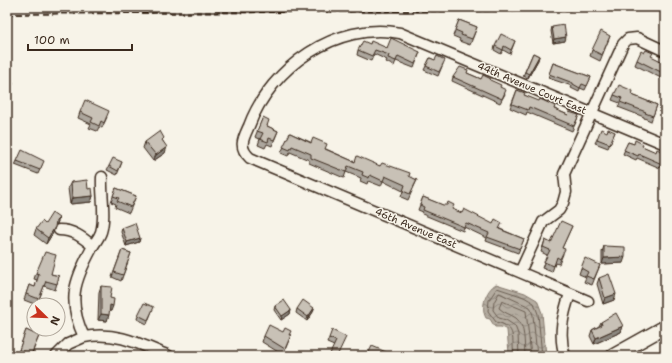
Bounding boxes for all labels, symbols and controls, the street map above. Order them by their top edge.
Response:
scale bar [28,26,132,52]
text: 100 m [34,32,70,48]
street label: 44th Avenue Court East [475,59,589,117]
street label: 46th Avenue East [373,205,459,251]
north arrow [26,297,66,337]
text: N [46,314,63,328]

